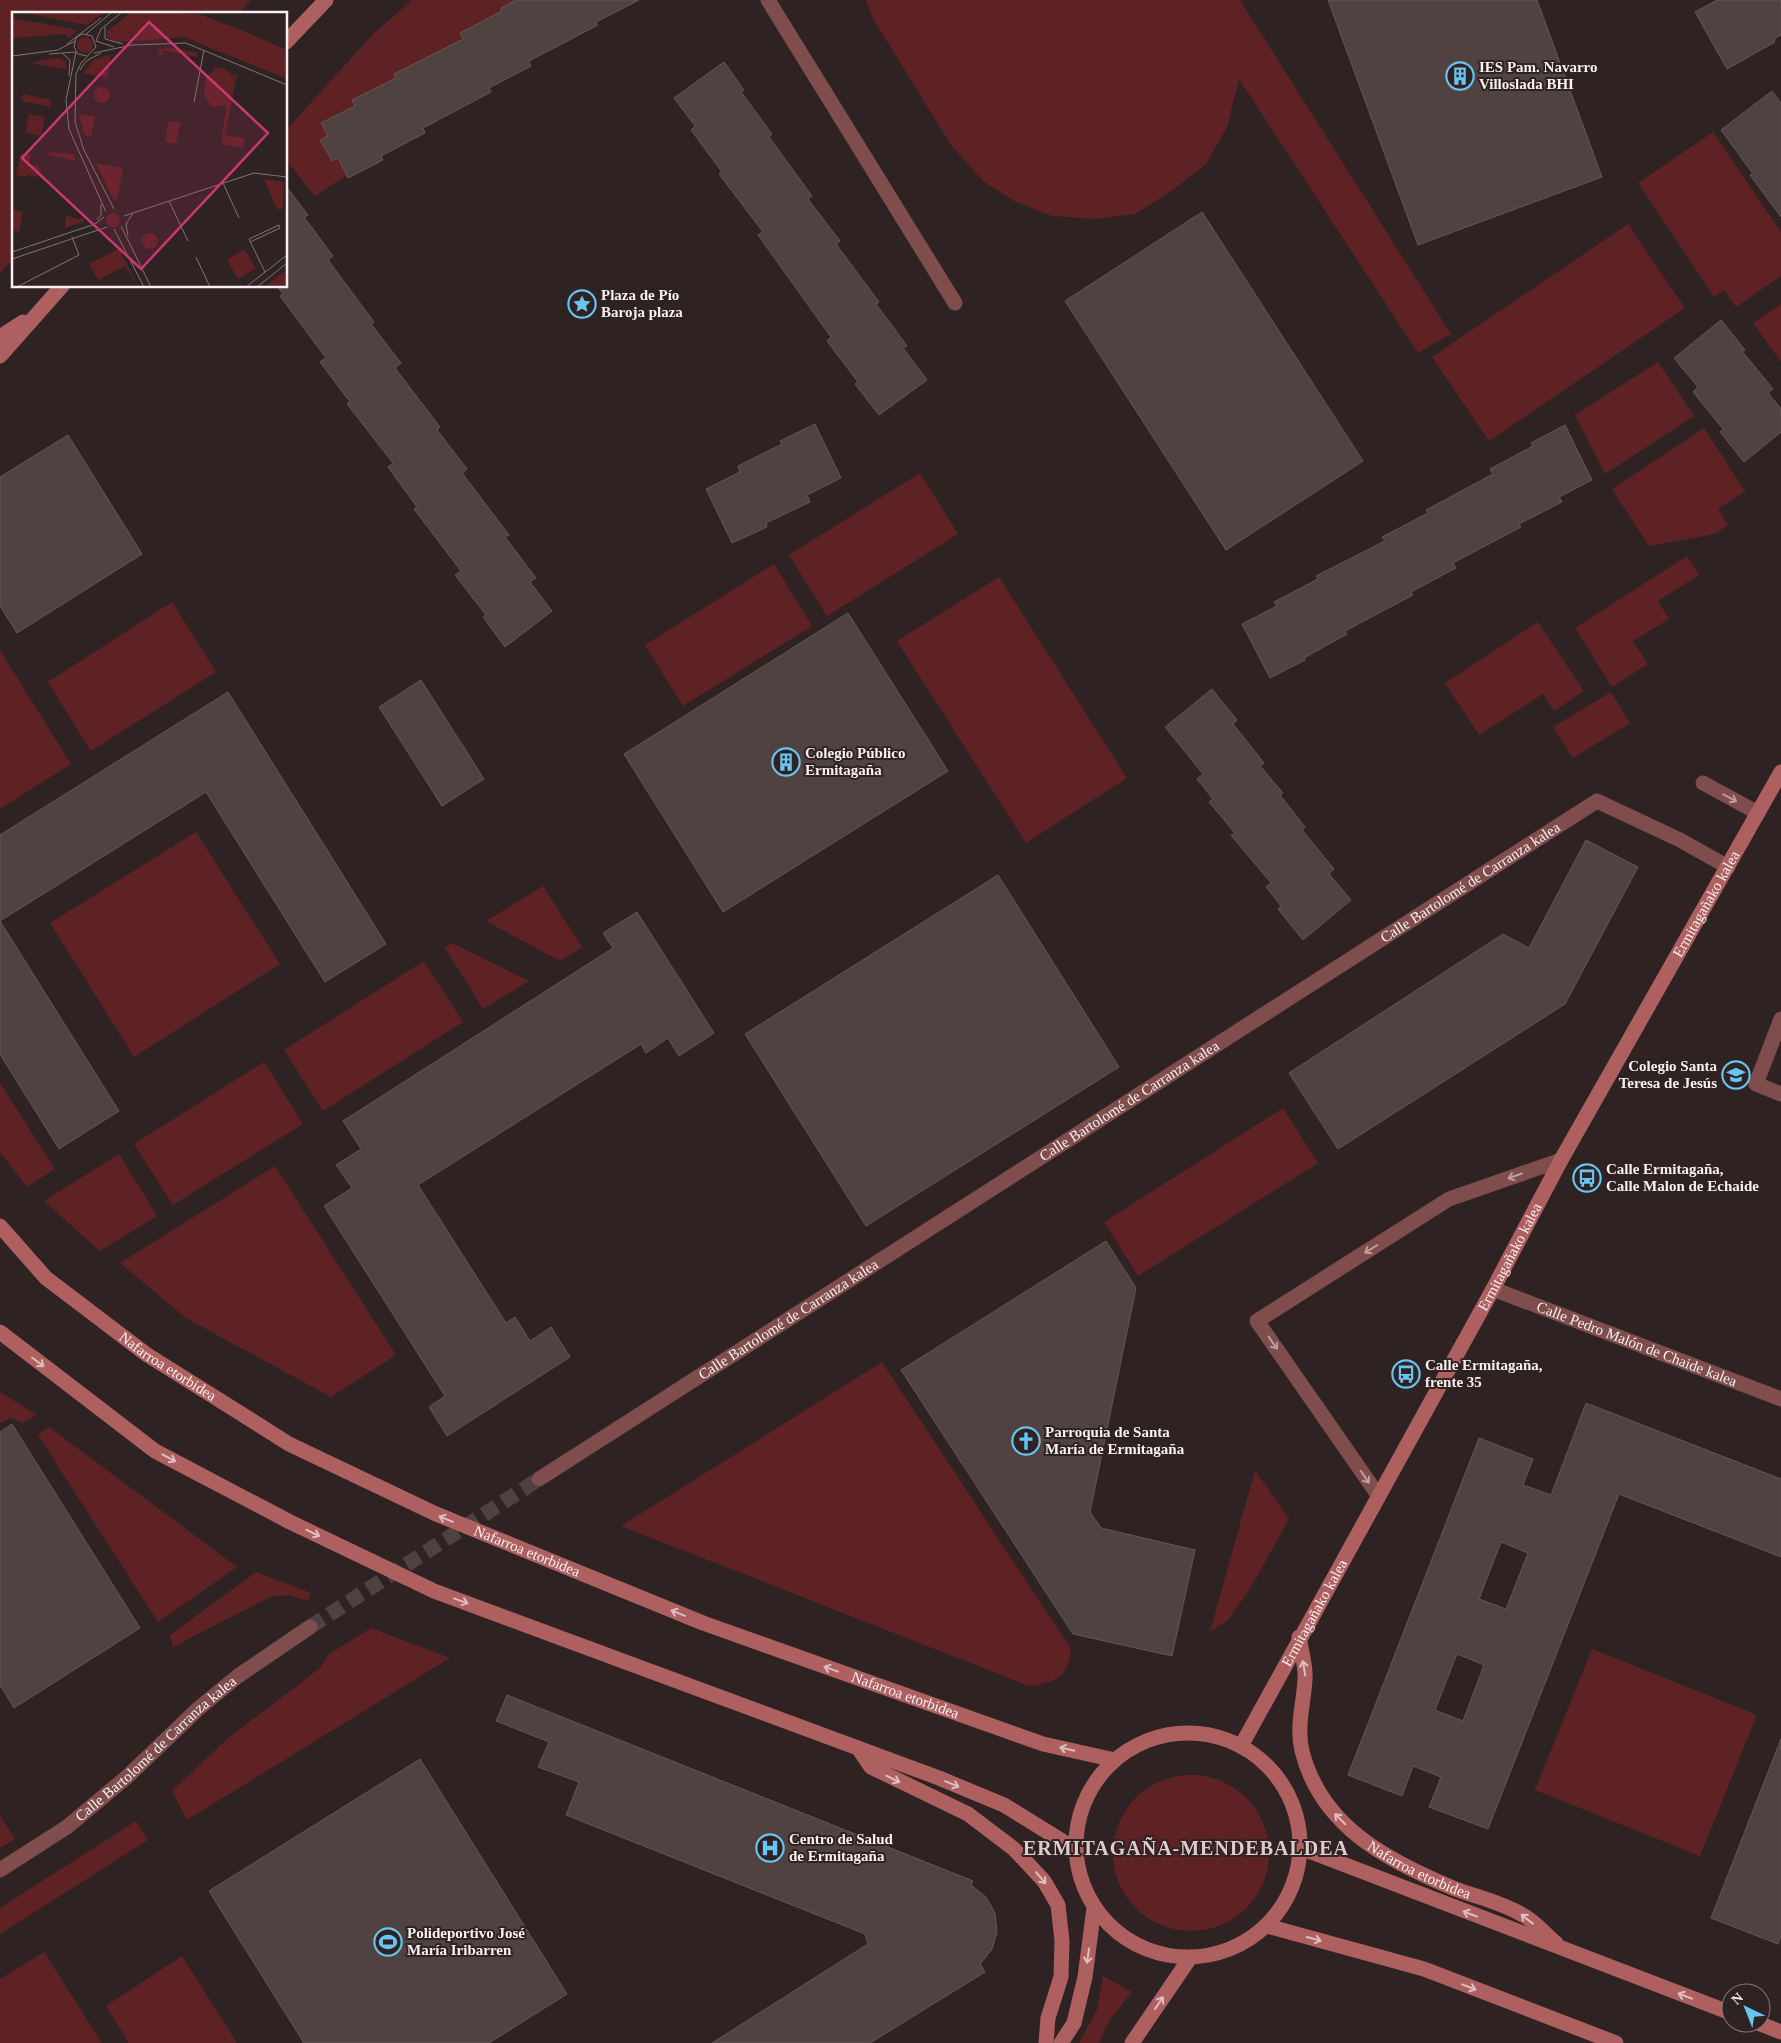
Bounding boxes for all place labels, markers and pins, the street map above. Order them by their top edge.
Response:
place label: IES Pam. Navarro Villoslada BHI [1479,59,1597,92]
building icon: IES Pam. Navarro Villoslada BHI [1445,61,1475,91]
place label: Plaza de Pío Baroja plaza [601,287,683,320]
place icon: Plaza de Pío Baroja plaza [567,289,597,319]
place label: Colegio Público Ermitagaña [805,745,905,778]
building icon: Colegio Público Ermitagaña [771,747,801,777]
place label: Colegio Santa Teresa de Jesús [1619,1058,1717,1091]
school or university icon: Colegio Santa Teresa de Jesús [1721,1060,1751,1090]
place label: Calle Ermitagaña, Calle Malon de Echaide [1606,1161,1759,1194]
bus stop icon: Calle Ermitagaña, Calle Malon de Echaide [1572,1163,1602,1193]
place label: Calle Ermitagaña, frente 35 [1425,1357,1543,1390]
bus stop icon: Calle Ermitagaña, frente 35 [1391,1359,1421,1389]
place label: Parroquia de Santa María de Ermitagaña [1045,1424,1185,1457]
church icon: Parroquia de Santa María de Ermitagaña [1011,1426,1041,1456]
place label: Centro de Salud de Ermitagaña [789,1831,894,1864]
hospital icon: Centro de Salud de Ermitagaña [755,1833,785,1863]
place label: Polideportivo José María Iribarren [407,1925,525,1958]
sports icon: Polideportivo José María Iribarren [373,1927,403,1957]

